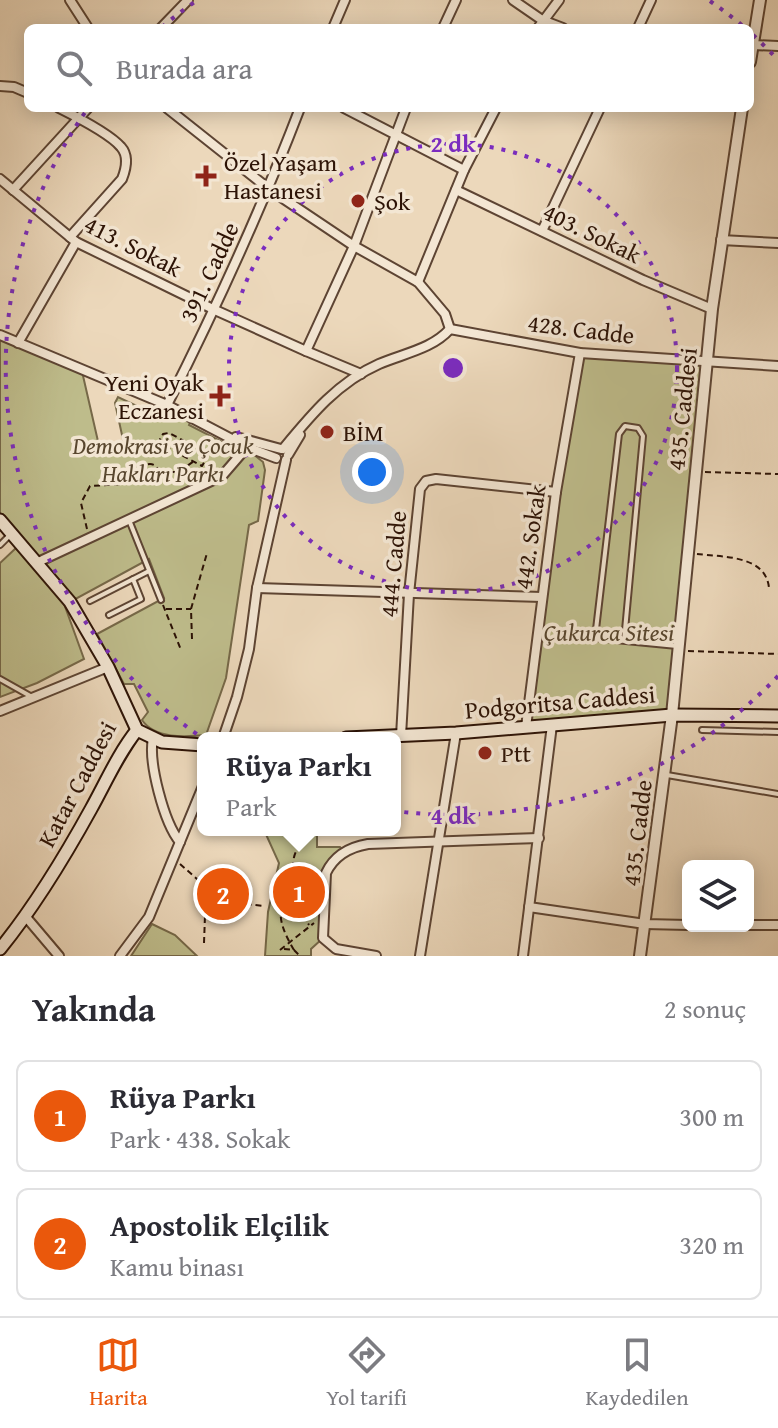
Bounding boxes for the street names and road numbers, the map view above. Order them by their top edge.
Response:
street label: 403. Sokak [537,194,648,272]
street label: 413. Sokak [78,206,189,286]
street label: 391. Cadde [171,216,247,328]
street label: 428. Cadde [526,305,636,353]
street label: 435. Caddesi [658,346,706,472]
street label: 442. Sokak [505,482,555,592]
street label: 444. Cadde [371,509,415,619]
street label: Podgoritsa Caddesi [463,676,657,728]
street label: Katar Caddesi [29,715,125,853]
street label: 435. Cadde [613,778,661,888]

